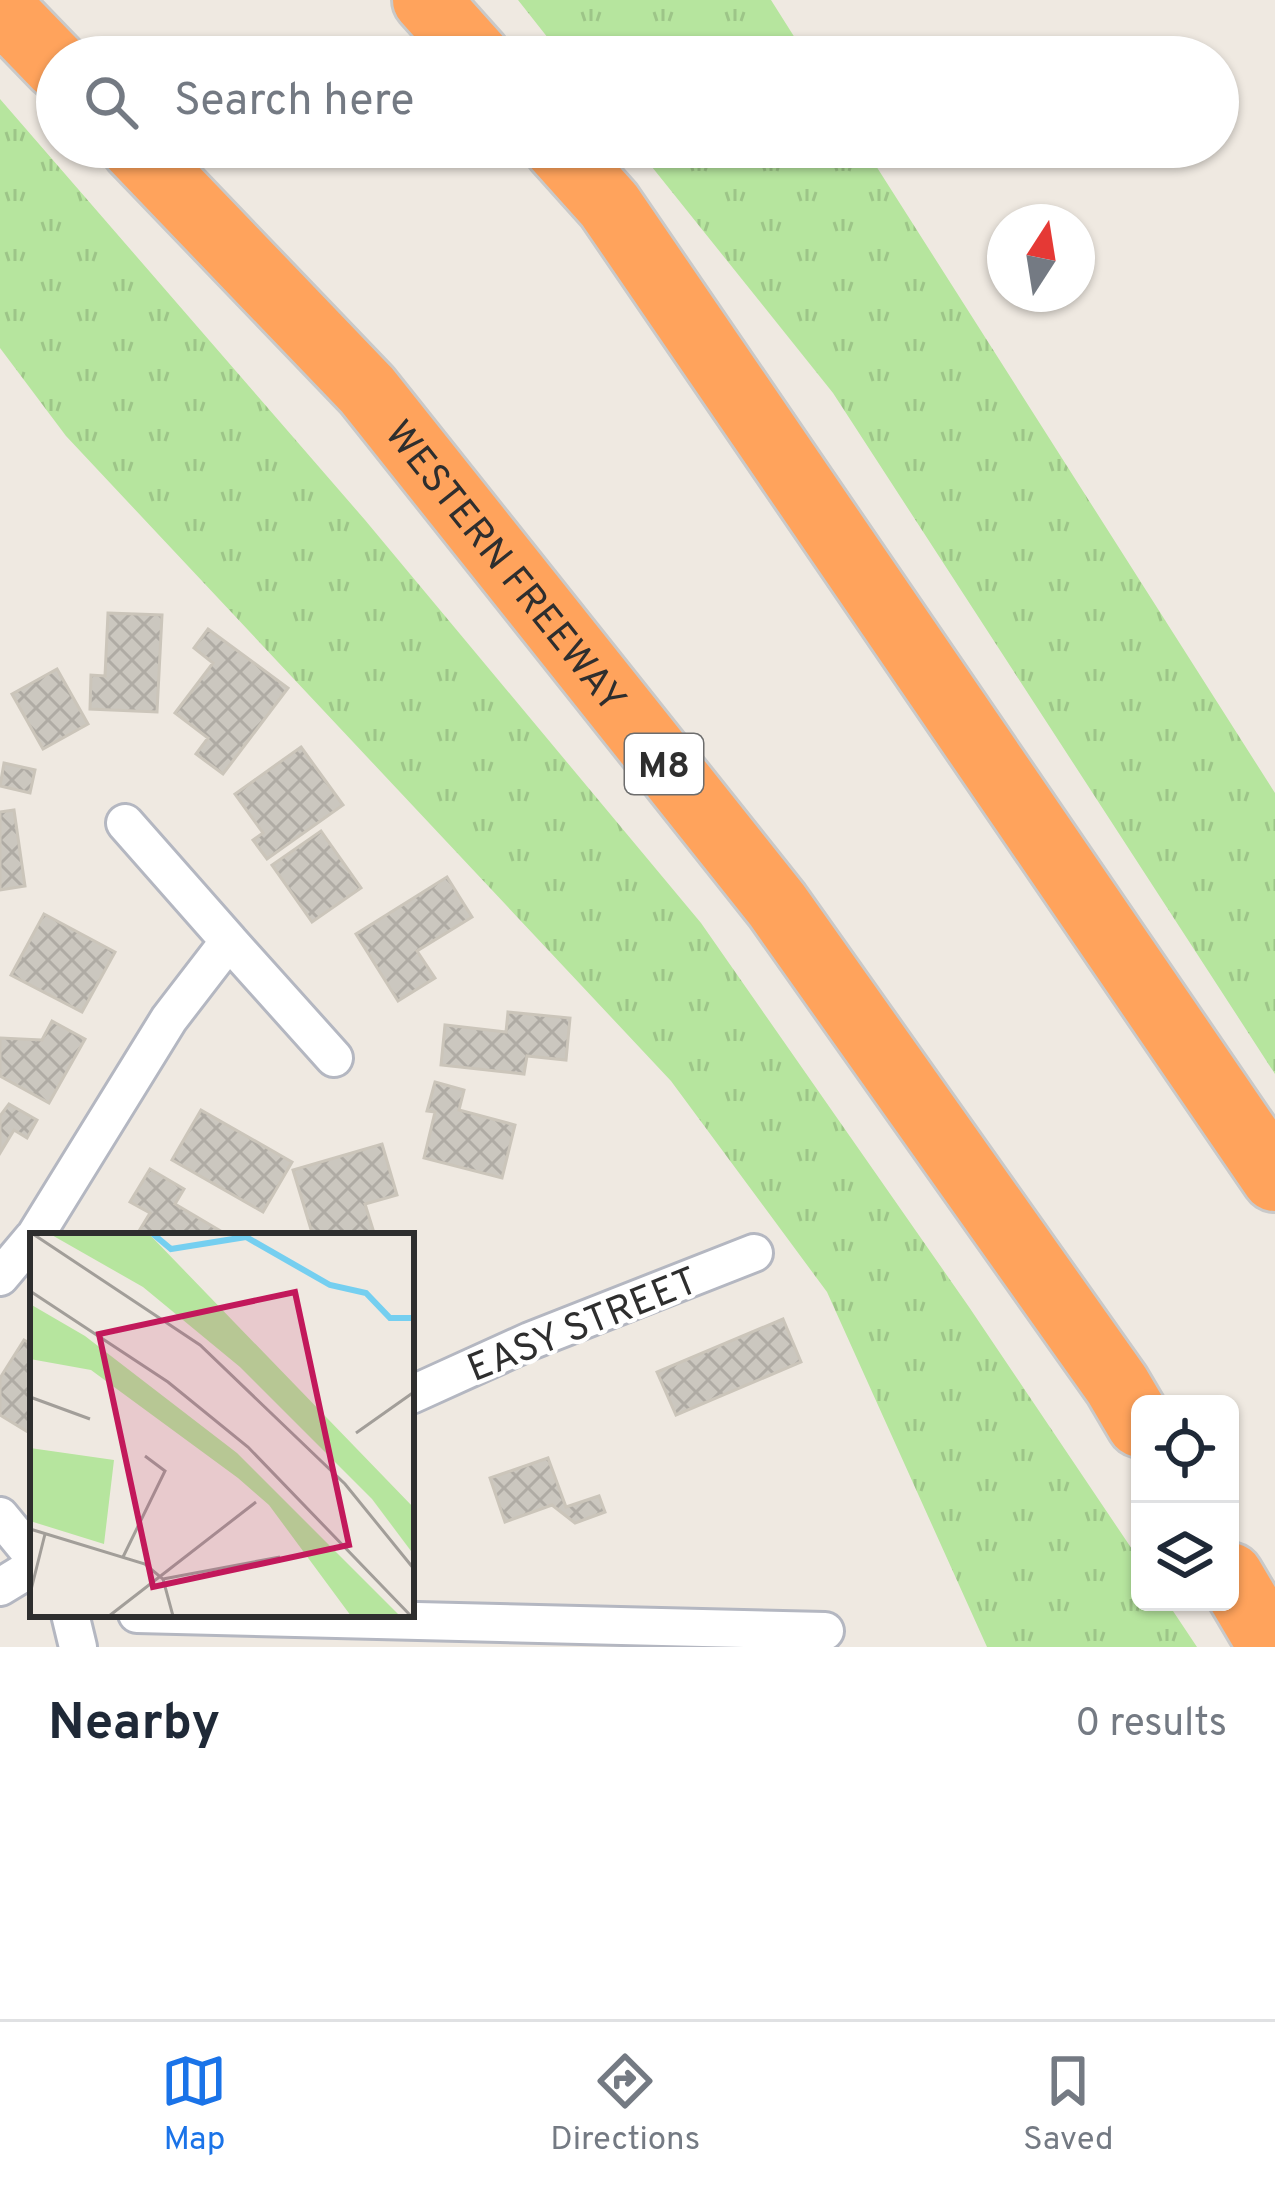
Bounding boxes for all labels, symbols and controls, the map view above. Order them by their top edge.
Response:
search box [36,36,1239,168]
icon: search [78,69,144,135]
text: Search here [174,74,414,131]
north arrow [987,204,1095,312]
street label: WESTERN FREEWAY [372,412,634,724]
road number: M8 [625,734,703,794]
inset map [30,1233,414,1617]
street label: EASY STREET [461,1259,706,1396]
map controls [1131,1395,1239,1611]
button: locate [1131,1395,1239,1503]
button: layers [1131,1503,1239,1611]
text: Nearby [48,1693,220,1758]
text: 0 results [1075,1701,1227,1750]
tab: Map [161,2048,227,2162]
tab: Directions [550,2048,700,2162]
tab: Saved [1023,2048,1114,2162]

